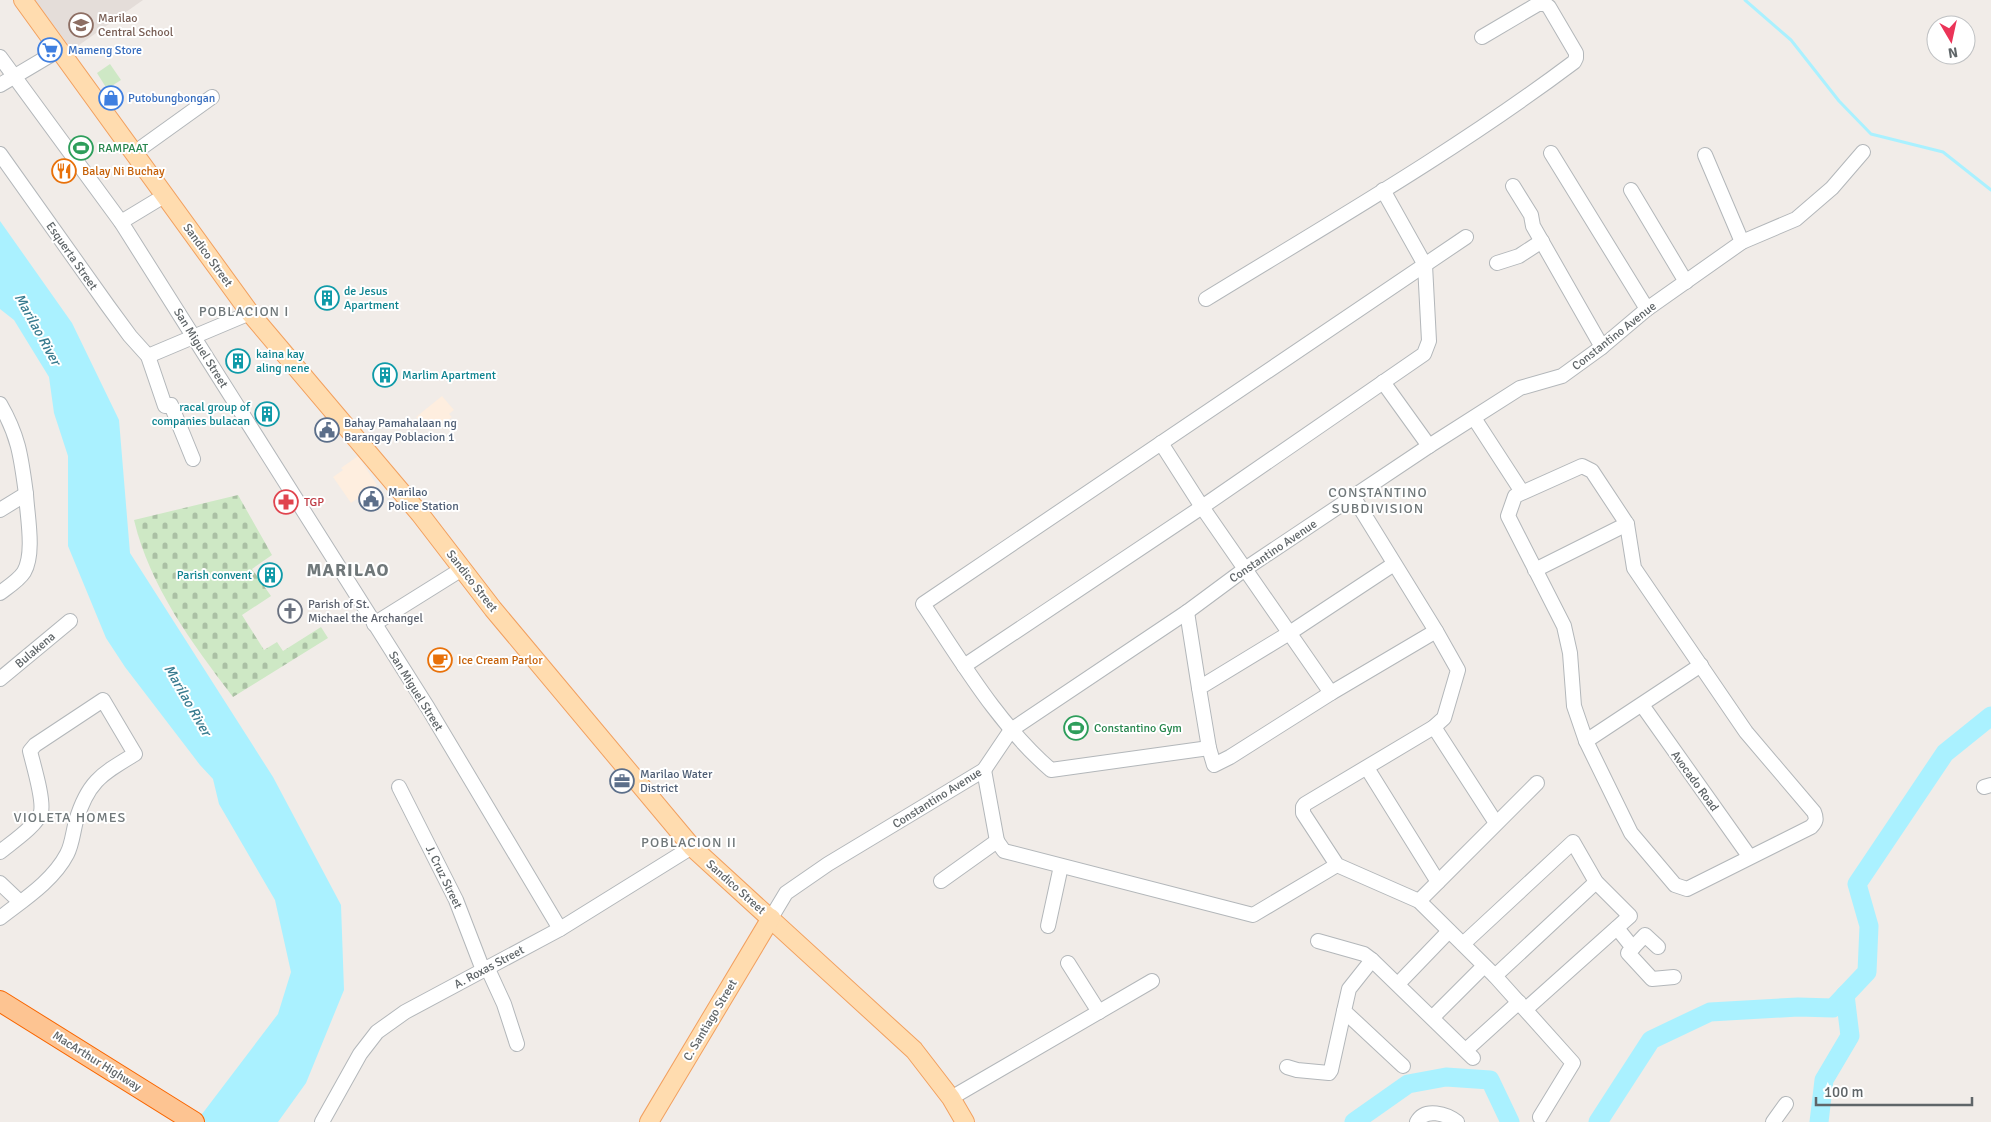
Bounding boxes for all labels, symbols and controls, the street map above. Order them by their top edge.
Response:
place label: Marilao Central School [98,11,174,40]
school or university icon: Marilao Central School [68,12,94,38]
north arrow [1926,15,1976,65]
supermarket icon: Mameng Store [37,37,63,63]
place label: Mameng Store [68,43,142,58]
text: N [1947,43,1959,62]
shop icon: Putobungbongan [98,85,124,111]
place label: Putobungbongan [128,91,215,106]
sports icon: RAMPAAT [68,135,94,161]
place label: RAMPAAT [98,141,148,156]
restaurant icon: Balay Ni Buchay [51,158,77,184]
place label: Balay Ni Buchay [82,164,165,179]
street label: Esquerta Street [43,219,101,293]
street label: Sandico Street [180,221,236,290]
place label: de Jesus Apartment [344,284,399,313]
building icon: de Jesus Apartment [314,285,340,311]
water label: Marilao River [11,290,65,370]
street label: Constantino Avenue [1569,299,1659,374]
district label: POBLACION I [199,303,289,320]
street label: San Miguel Street [170,306,231,391]
place label: kaina kay aling nene [256,347,309,376]
building icon: kaina kay aling nene [225,348,251,374]
building icon: Marlim Apartment [372,362,398,388]
place label: Marlim Apartment [402,368,496,383]
place label: racal group of companies bulacan [152,400,251,429]
building icon: racal group of companies bulacan [254,401,280,427]
place label: Bahay Pamahalaan ng Barangay Poblacion 1 [344,416,457,445]
public building icon: Bahay Pamahalaan ng Barangay Poblacion 1 [314,417,340,443]
district label: CONSTANTINO SUBDIVISION [1328,484,1428,517]
place label: Marilao Police Station [388,485,459,514]
public building icon: Marilao Police Station [358,486,384,512]
pharmacy icon: TGP [273,489,299,515]
place label: TGP [304,495,324,510]
street label: Constantino Avenue [1227,517,1320,586]
street label: Sandico Street [443,547,500,615]
district label: MARILAO [307,559,389,581]
building icon: Parish convent [257,562,283,588]
place label: Parish convent [177,568,252,583]
place label: Parish of St. Michael the Archangel [308,597,423,626]
church icon: Parish of St. Michael the Archangel [277,598,303,624]
street label: Bulakena [12,629,58,672]
cafe icon: Ice Cream Parlor [427,647,453,673]
street label: San Miguel Street [385,649,446,734]
place label: Ice Cream Parlor [458,653,543,668]
water label: Marilao River [160,662,216,741]
sports icon: Constantino Gym [1063,715,1089,741]
place label: Constantino Gym [1094,721,1182,736]
street label: Avocado Road [1668,748,1722,815]
street label: Constantino Avenue [890,765,985,832]
place label: Marilao Water District [640,767,713,796]
office icon: Marilao Water District [609,768,635,794]
district label: VIOLETA HOMES [14,809,126,826]
district label: POBLACION II [641,834,737,851]
street label: J. Cruz Street [422,843,465,911]
street label: Sandico Street [703,857,768,918]
street label: A. Roxas Street [452,943,527,992]
street label: C. Santiago Street [680,977,741,1064]
street label: MacArthur Highway [50,1028,144,1095]
scale bar [1816,1074,1972,1106]
text: 100 m [1824,1083,1864,1101]

